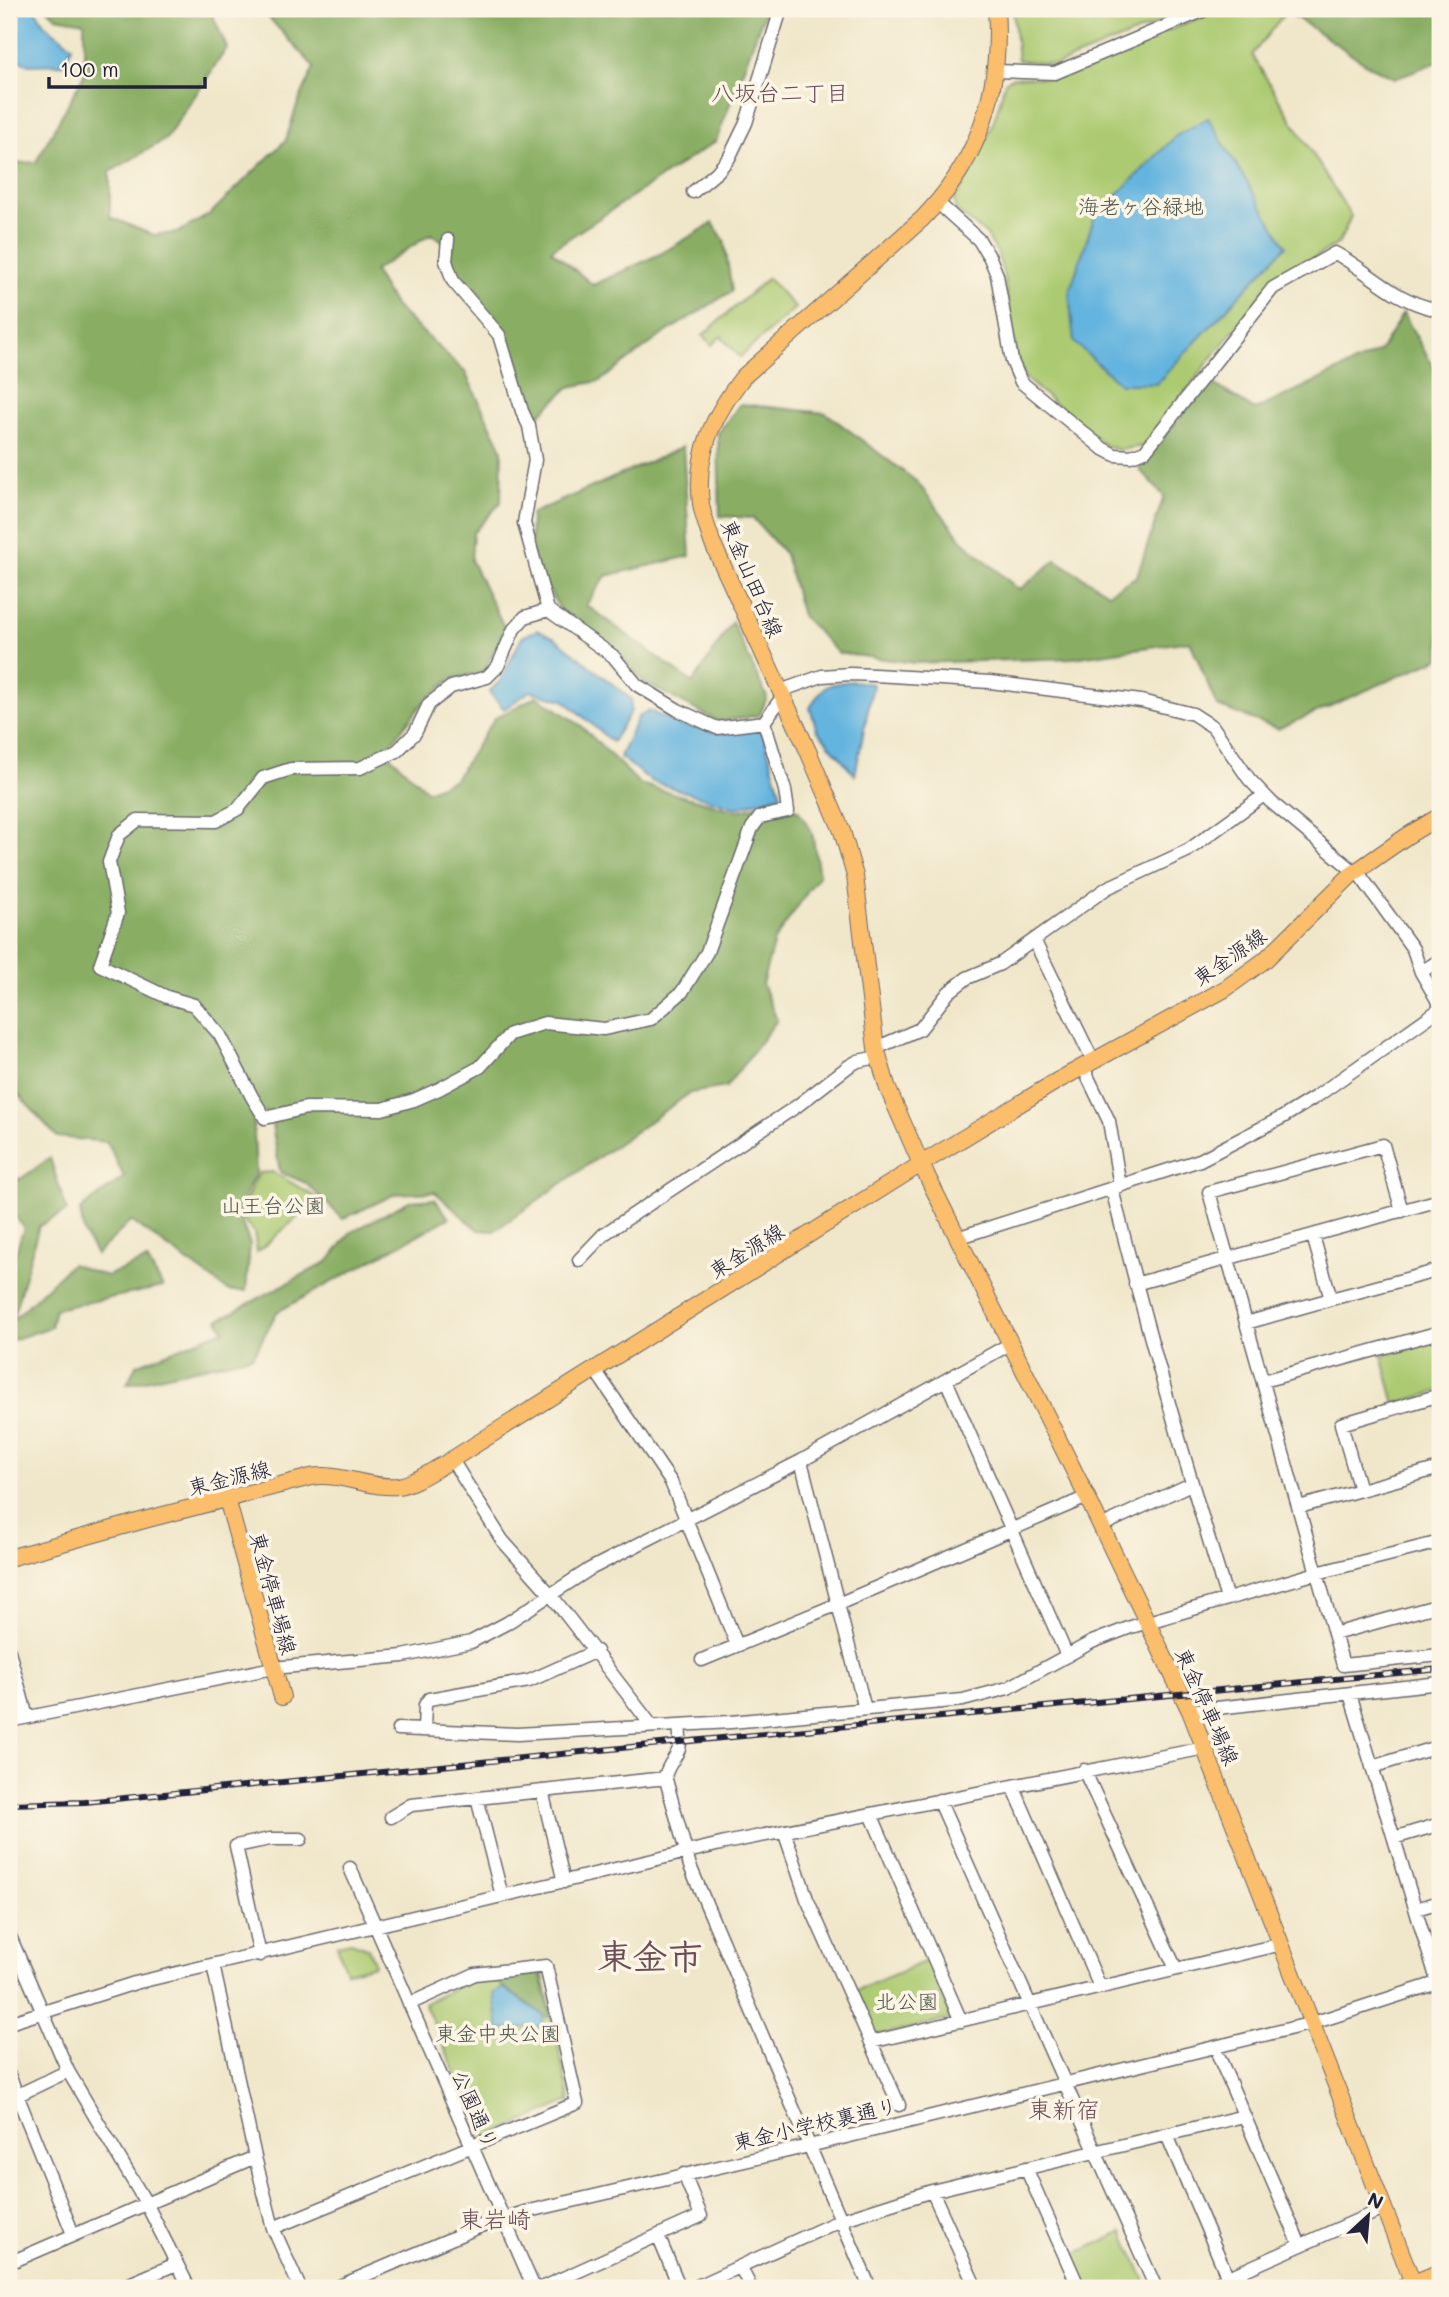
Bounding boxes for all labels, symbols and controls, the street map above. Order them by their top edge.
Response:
scale bar [49,46,205,90]
text: 100 m [60,55,119,82]
district label: 八坂台二丁目 [711,77,849,107]
park label: 海老ヶ谷緑地 [1078,192,1204,219]
street label: 東金山田台線 [716,515,790,641]
street label: 東金源線 [1187,921,1271,991]
park label: 山王台公園 [221,1191,326,1218]
street label: 東金源線 [703,1216,789,1284]
street label: 東金源線 [185,1454,273,1500]
street label: 東金停車場線 [245,1529,303,1657]
street label: 東金停車場線 [1170,1643,1246,1769]
district label: 東金市 [597,1932,703,1978]
park label: 北公園 [876,1987,939,2014]
park label: 東金中央公園 [435,2019,561,2046]
street label: 公園通り [447,2065,505,2153]
street label: 東金小学校裏通り [730,2091,900,2155]
district label: 東新宿 [1028,2093,1100,2124]
north arrow [1334,2182,1404,2252]
text: N [1364,2186,1388,2215]
district label: 東岩崎 [459,2203,531,2234]

